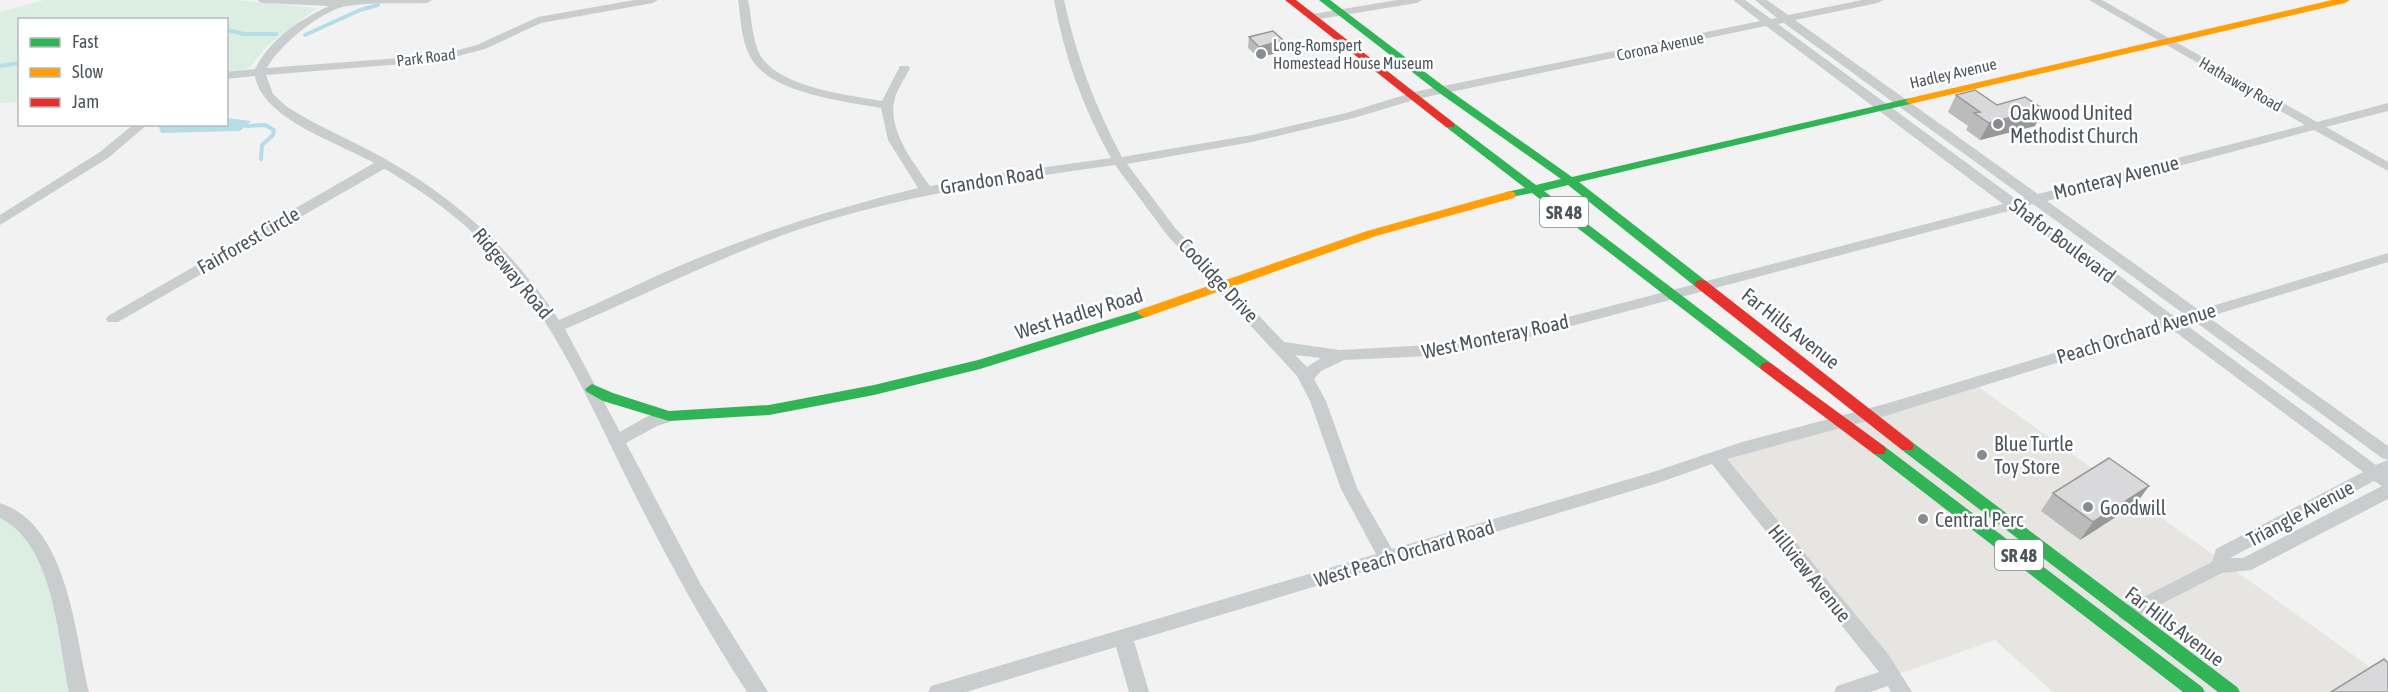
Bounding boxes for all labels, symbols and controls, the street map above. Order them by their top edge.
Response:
legend [18,18,228,126]
street label: Corona Avenue [1615,28,1705,64]
text: Fast [72,31,99,52]
place label: Long-Romspert Homestead House Museum [1273,36,1433,72]
street label: Park Road [395,44,457,70]
marker: Long-Romspert Homestead House Museum [1254,47,1268,61]
street label: Hathaway Road [2196,53,2286,116]
street label: Hadley Avenue [1908,54,1998,93]
text: Slow [72,61,103,82]
text: Jam [72,91,99,112]
place label: Oakwood United Methodist Church [2010,101,2138,147]
marker: Oakwood United Methodist Church [1991,117,2005,131]
street label: Monteray Avenue [2051,150,2181,204]
street label: Grandon Road [939,159,1045,199]
street label: Shafor Boulevard [2006,193,2120,287]
road number: SR 48 [1540,197,1588,227]
street label: Fairforest Circle [193,202,303,278]
street label: Ridgeway Road [468,223,558,323]
street label: Coolidge Drive [1174,233,1264,327]
street label: West Hadley Road [1012,283,1146,343]
street label: Far Hills Avenue [1738,283,1844,373]
street label: Peach Orchard Avenue [2054,298,2218,368]
street label: West Monteray Road [1419,309,1571,363]
place label: Blue Turtle Toy Store [1994,432,2073,478]
marker: Blue Turtle Toy Store [1975,448,1989,462]
street label: Triangle Avenue [2243,475,2357,551]
place label: Goodwill [2100,496,2167,519]
marker: Goodwill [2081,500,2095,514]
place label: Central Perc [1935,508,2024,531]
marker: Central Perc [1916,512,1930,526]
street label: West Peach Orchard Road [1311,515,1497,591]
street label: Hillview Avenue [1764,520,1856,626]
road number: SR 48 [1995,540,2043,570]
street label: Far Hills Avenue [2121,581,2229,671]

